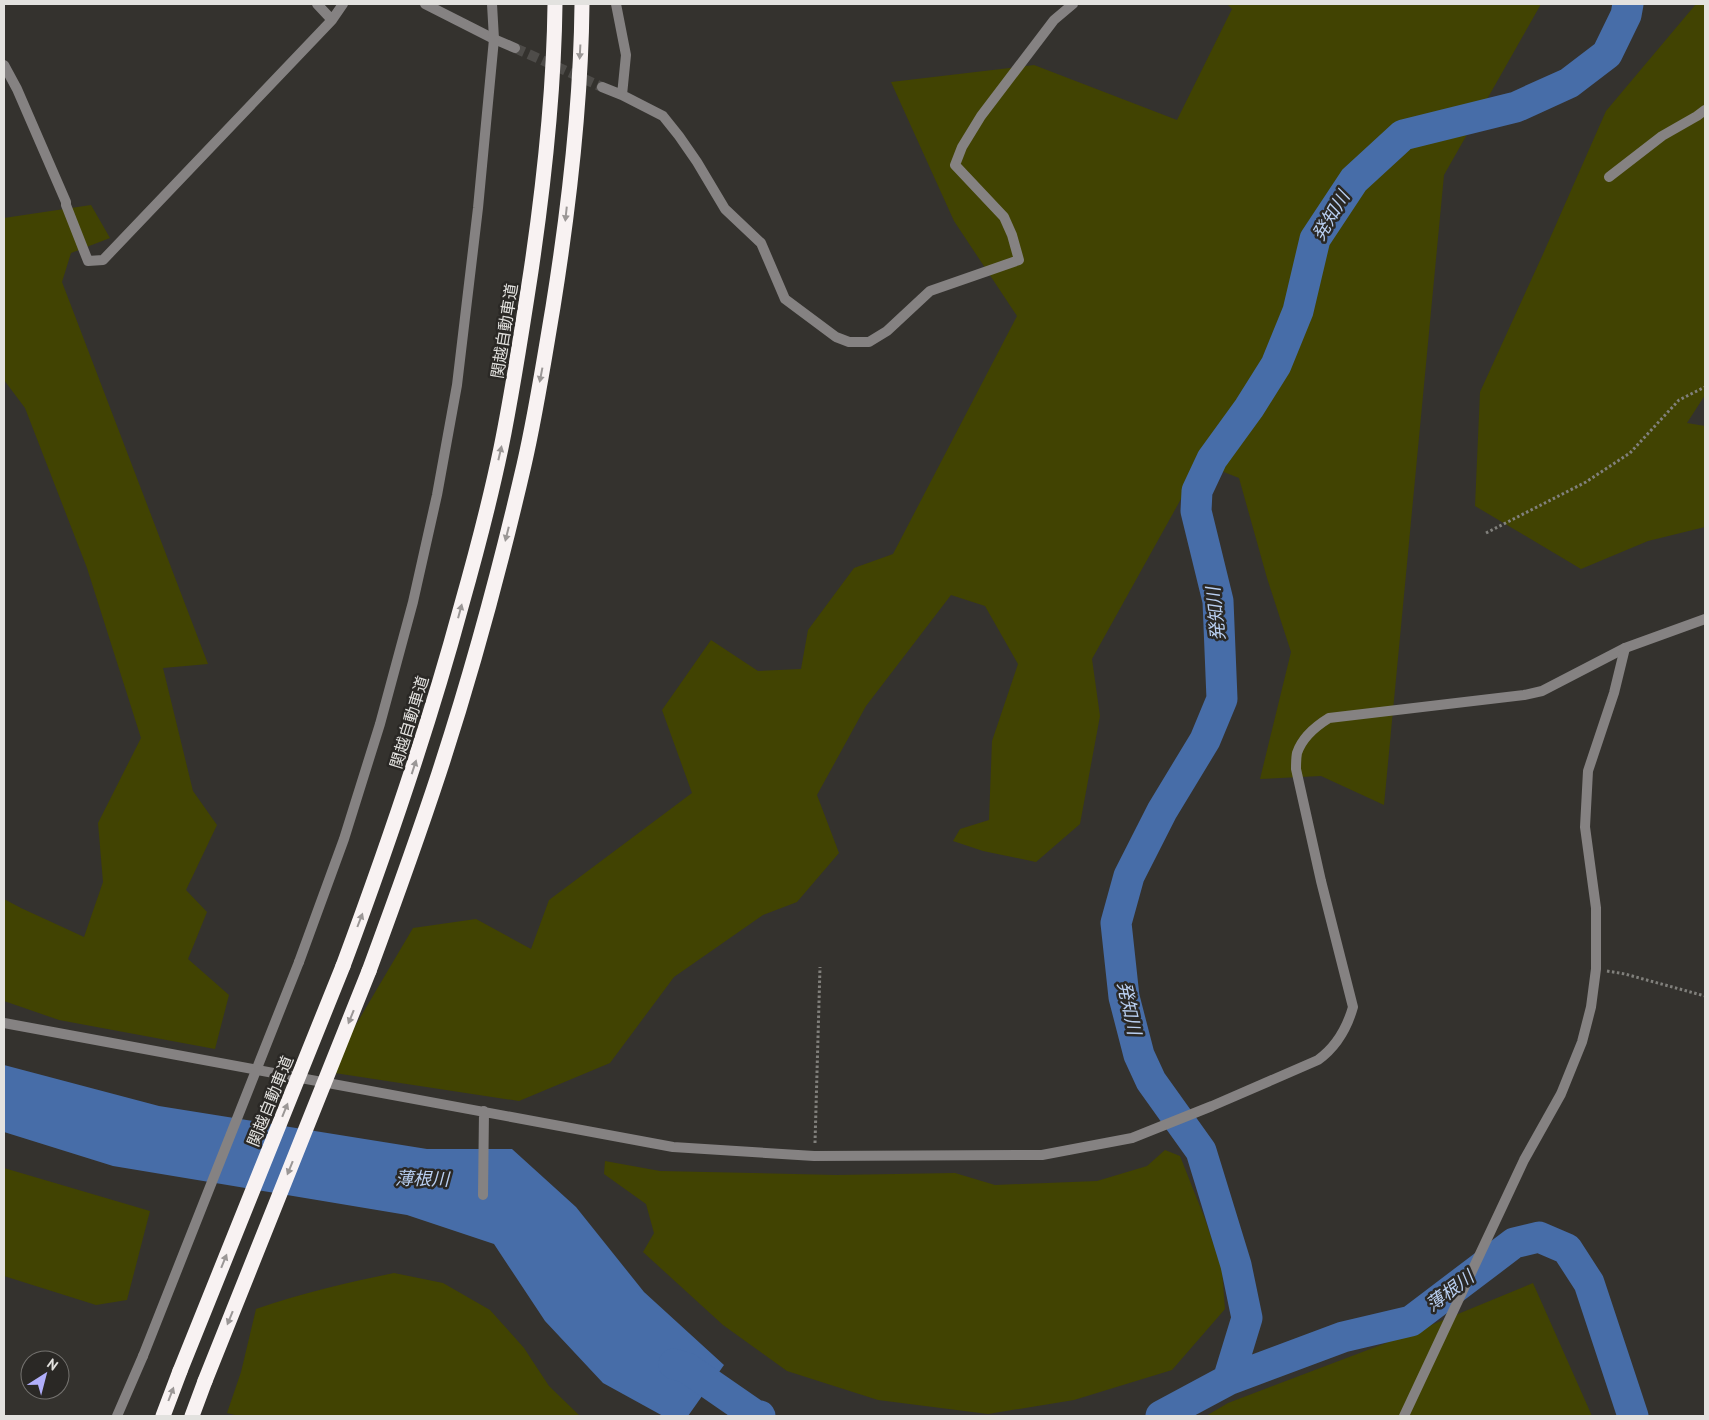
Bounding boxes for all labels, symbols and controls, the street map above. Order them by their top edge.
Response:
one-way arrow [575,45,583,61]
water label: 発知川 [1307,185,1355,245]
one-way arrow [562,207,570,223]
street label: 関越自動車道 [487,282,521,380]
one-way arrow [537,367,545,383]
one-way arrow [496,446,504,461]
one-way arrow [503,526,511,541]
water label: 発知川 [1201,584,1230,642]
one-way arrow [456,603,464,619]
street label: 関越自動車道 [385,673,433,771]
one-way arrow [410,759,418,774]
one-way arrow [356,912,364,927]
water label: 発知川 [1113,979,1147,1039]
one-way arrow [347,1010,355,1025]
street label: 関越自動車道 [243,1053,297,1149]
one-way arrow [281,1102,289,1117]
one-way arrow [286,1160,294,1175]
water label: 薄根川 [395,1167,451,1191]
one-way arrow [221,1254,229,1268]
water label: 薄根川 [1421,1264,1480,1316]
one-way arrow [226,1311,233,1326]
north arrow [20,1350,70,1400]
text: N [44,1354,62,1374]
one-way arrow [168,1386,176,1401]

